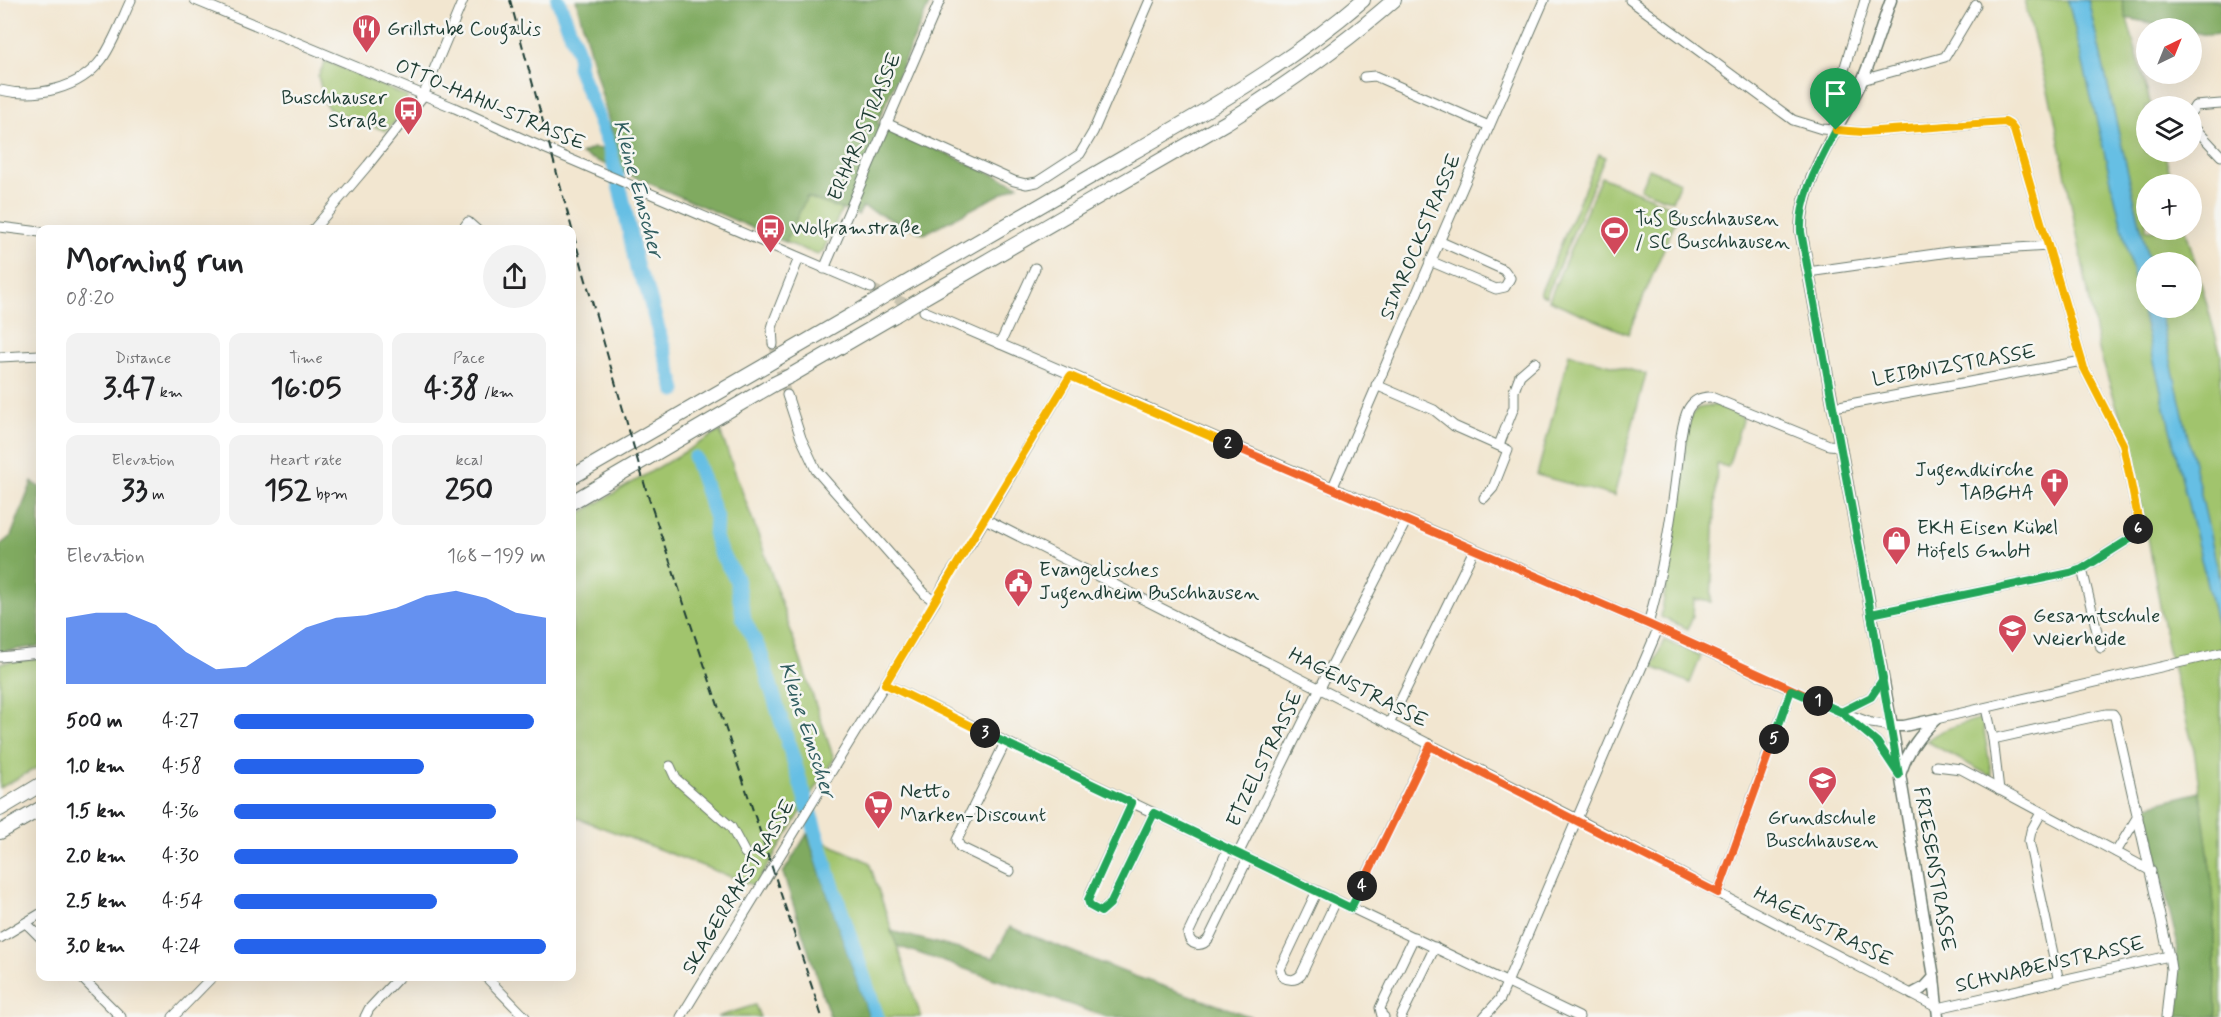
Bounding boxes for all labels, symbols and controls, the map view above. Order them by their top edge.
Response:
restaurant icon: Grillstube Cougalis [350,13,382,55]
place label: Grillstube Cougalis [387,16,541,45]
north arrow [2136,18,2202,84]
map controls [2136,18,2202,318]
street label: ERHARDSTRASSE [822,49,908,205]
street label: OTTO-HAHN-STRASSE [391,53,589,157]
pin [1810,68,1861,130]
icon: arrive [1819,77,1852,110]
place label: Buschhauser Straße [281,85,388,135]
bus stop icon: Buschhauser Straße [392,94,424,136]
button: layers [2136,96,2202,162]
water label: Kleine Emscher [606,117,670,263]
street label: SIMROCKSTRASSE [1374,150,1468,324]
button: + [2136,174,2202,240]
place label: TuS Buschhausen / SC Buschhausen [1635,206,1790,256]
bus stop icon: Wolframstraße [754,212,786,254]
sports icon: TuS Buschhausen / SC Buschhausen [1598,214,1630,256]
place label: Wolframstraße [791,215,920,242]
text: Morning run [66,240,244,284]
button: share [483,245,546,308]
button: − [2136,252,2202,318]
text: 08:20 [66,285,115,312]
street label: LEIBNIZSTRASSE [1870,338,2038,394]
text: Distance [115,348,171,369]
text: Time [289,348,323,369]
text: Pace [453,348,485,369]
text: 3.47 [103,369,155,408]
text: 16:05 [271,369,341,408]
text: 4:38 [424,369,479,408]
text: km [155,382,183,403]
text: /km [479,382,514,403]
pin: 2 [1213,429,1243,459]
text: 2 [1224,433,1232,454]
text: Elevation [112,450,175,471]
text: Heart rate [270,450,342,471]
text: kcal [456,450,482,471]
place label: Jugendkirche TABGHA [1915,457,2034,507]
church icon: Jugendkirche TABGHA [2039,466,2071,508]
text: 33 [121,471,148,510]
text: 152 [264,471,311,510]
text: 250 [445,471,493,510]
text: m [148,484,165,505]
text: bpm [311,484,348,505]
pin: 6 [2123,514,2153,544]
place label: EKH Eisen Kübel Höfels GmbH [1917,515,2058,565]
text: 6 [2134,518,2142,539]
shop icon: EKH Eisen Kübel Höfels GmbH [1880,524,1912,566]
text: Elevation [66,543,145,570]
text: 168–199 m [447,543,546,570]
place label: Evangelisches Jugendheim Buschhausen [1039,557,1259,609]
public building icon: Evangelisches Jugendheim Buschhausen [1002,566,1034,608]
place label: Gesamtschule Weierheide [2033,603,2160,653]
school or university icon: Gesamtschule Weierheide [1996,612,2028,654]
street label: HAGENSTRASSE [1284,641,1432,735]
water label: Kleine Emscher [772,658,843,804]
street label: ETZELSTRASSE [1220,686,1310,832]
pin: 1 [1803,686,1833,716]
text: 1 [1814,690,1822,711]
text: 500 m [66,708,123,735]
text: 4:27 [162,708,199,735]
pin: 3 [970,718,1000,748]
text: 3 [981,722,989,743]
pin: 5 [1759,724,1789,754]
text: 5 [1769,728,1779,749]
text: 1.0 km [66,753,125,780]
text: 4:58 [162,753,202,780]
school or university icon: Grundschule Buschhausen [1806,764,1838,806]
place label: Netto Marken-Discount [900,779,1046,829]
street label: FRIESENSTRASSE [1906,785,1962,953]
supermarket icon: Netto Marken-Discount [863,788,895,830]
street label: SKAGERRAKSTRASSE [676,794,802,980]
text: 1.5 km [66,798,126,825]
text: 4:36 [162,798,199,825]
place label: Grundschule Buschhausen [1766,805,1878,855]
text: 2.0 km [66,843,126,870]
text: 4:30 [162,843,199,870]
pin: 4 [1347,871,1377,901]
text: 4 [1357,875,1367,896]
street label: HAGENSTRASSE [1749,880,1897,974]
text: 2.5 km [66,888,127,915]
text: 4:54 [162,888,203,915]
street label: SCHWABENSTRASSE [1953,930,2147,1000]
text: 3.0 km [66,933,125,960]
text: 4:24 [162,933,201,960]

